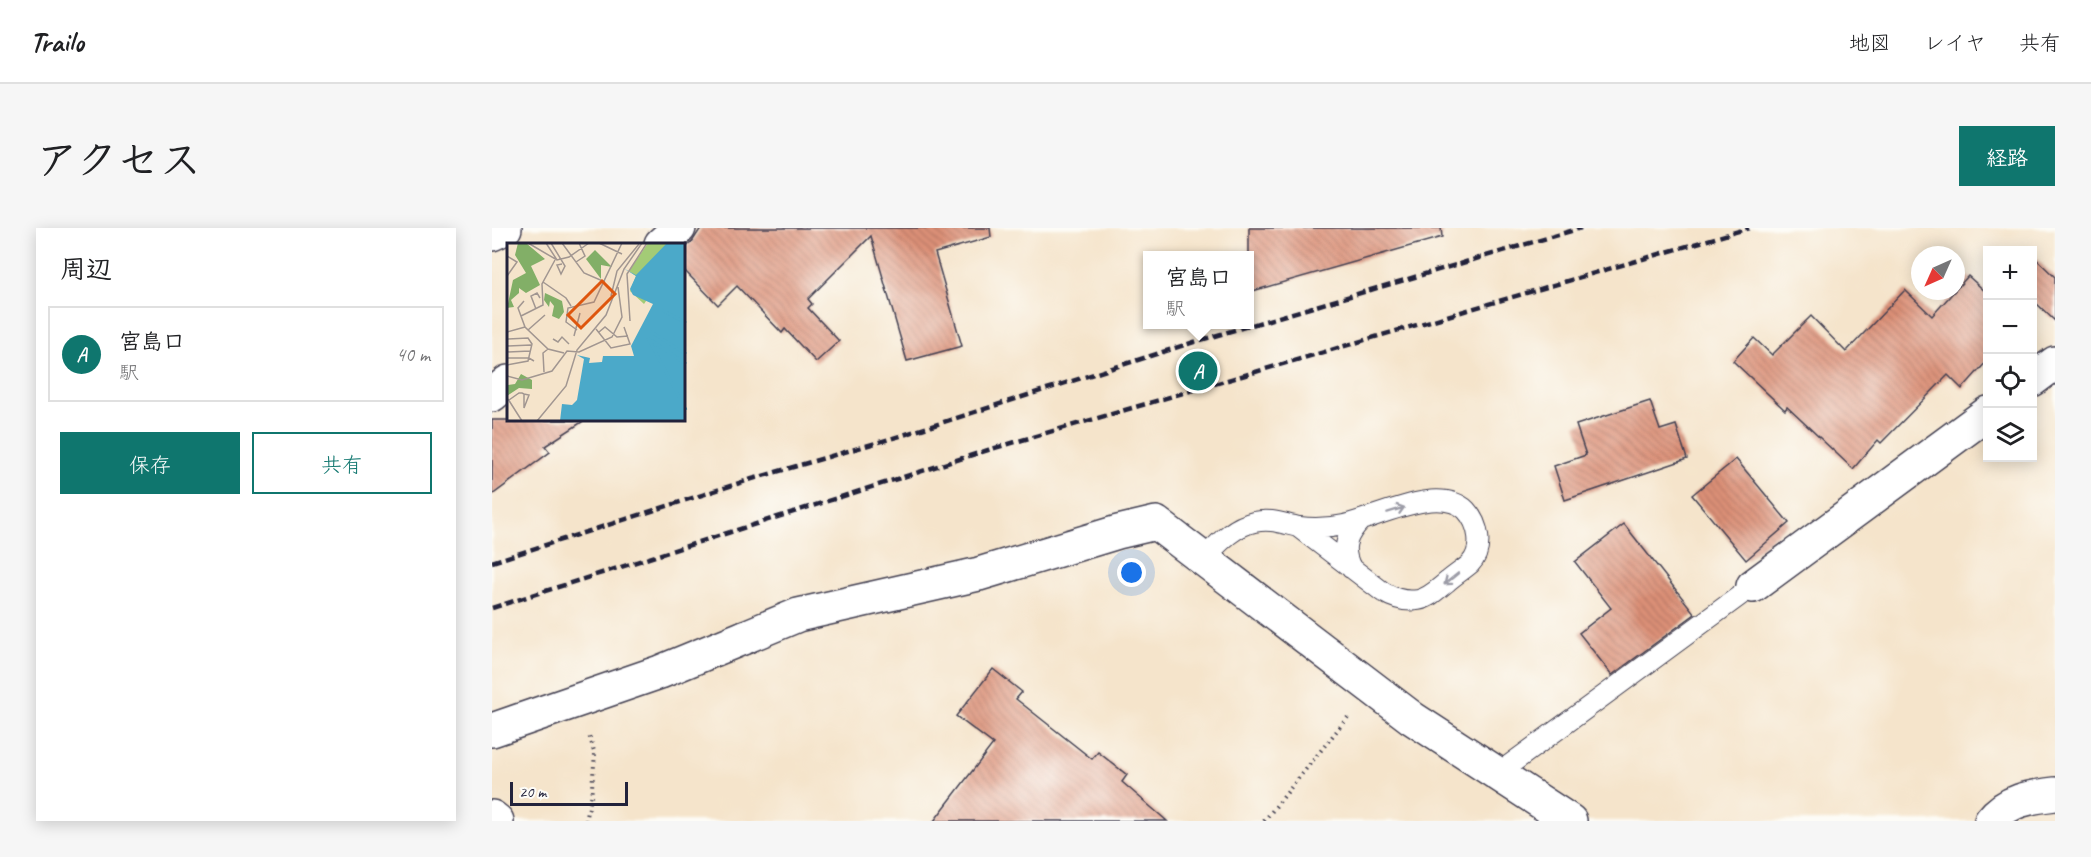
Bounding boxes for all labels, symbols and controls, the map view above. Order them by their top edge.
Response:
text: Trailo [30,24,84,59]
text: 地図 [1849,30,1891,56]
text: レイヤ [1924,30,1986,56]
text: 共有 [2019,30,2061,56]
button: 経路 [1959,126,2055,186]
text: アクセス [36,134,201,187]
inset map [507,243,686,422]
north arrow [1911,246,1965,300]
map controls [1983,246,2037,462]
button: + [1983,246,2037,300]
popup [1143,251,1254,329]
text: 周辺 [60,253,112,286]
text: 宮島口 [1165,264,1232,292]
text: 駅 [1165,296,1185,321]
button: − [1983,300,2037,354]
text: 宮島口 [119,328,185,356]
text: A [76,342,87,367]
text: 40 m [396,342,430,367]
pin: A [1178,348,1218,394]
button: locate [1983,354,2037,408]
text: 駅 [119,360,139,385]
button: layers [1983,408,2037,462]
button: 保存 [60,432,240,494]
button: 共有 [252,432,432,494]
one-way arrow [1386,504,1405,515]
your location [1117,558,1146,587]
one-way arrow [1443,572,1459,585]
scale bar [510,779,628,806]
text: 20 m [519,782,546,802]

